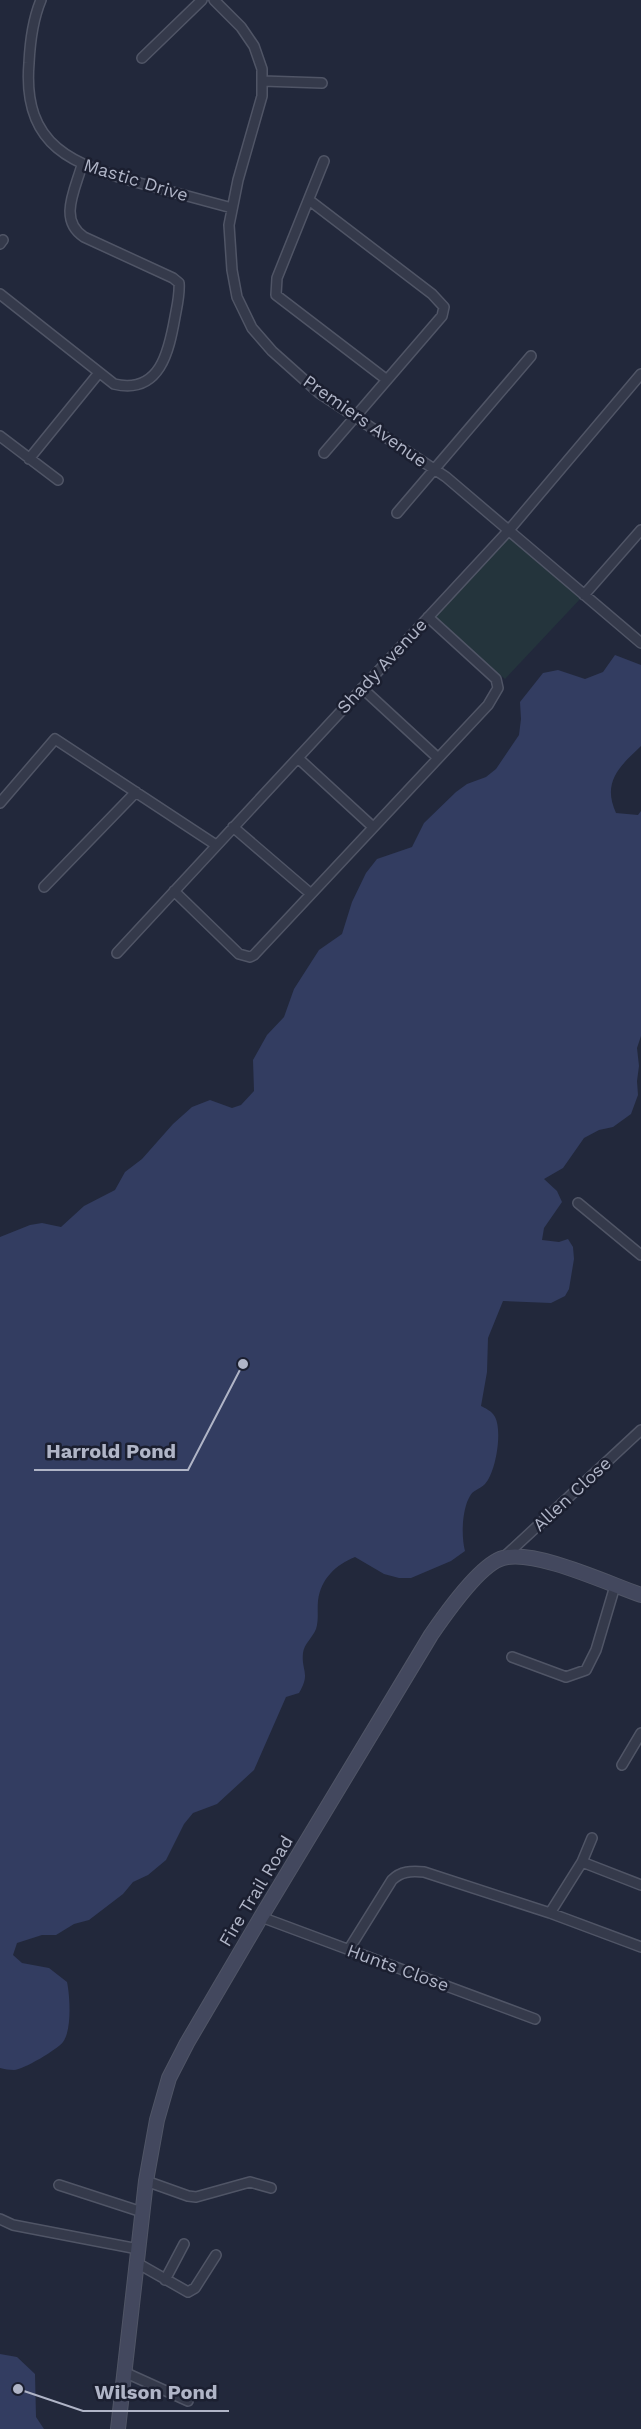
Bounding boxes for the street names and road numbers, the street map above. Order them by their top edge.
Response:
street label: Mastic Drive [81,154,191,205]
street label: Premiers Avenue [299,370,431,471]
street label: Shady Avenue [332,614,431,717]
street label: Allen Close [528,1452,615,1535]
street label: Fire Trail Road [214,1832,297,1950]
street label: Hunts Close [344,1939,452,1996]

